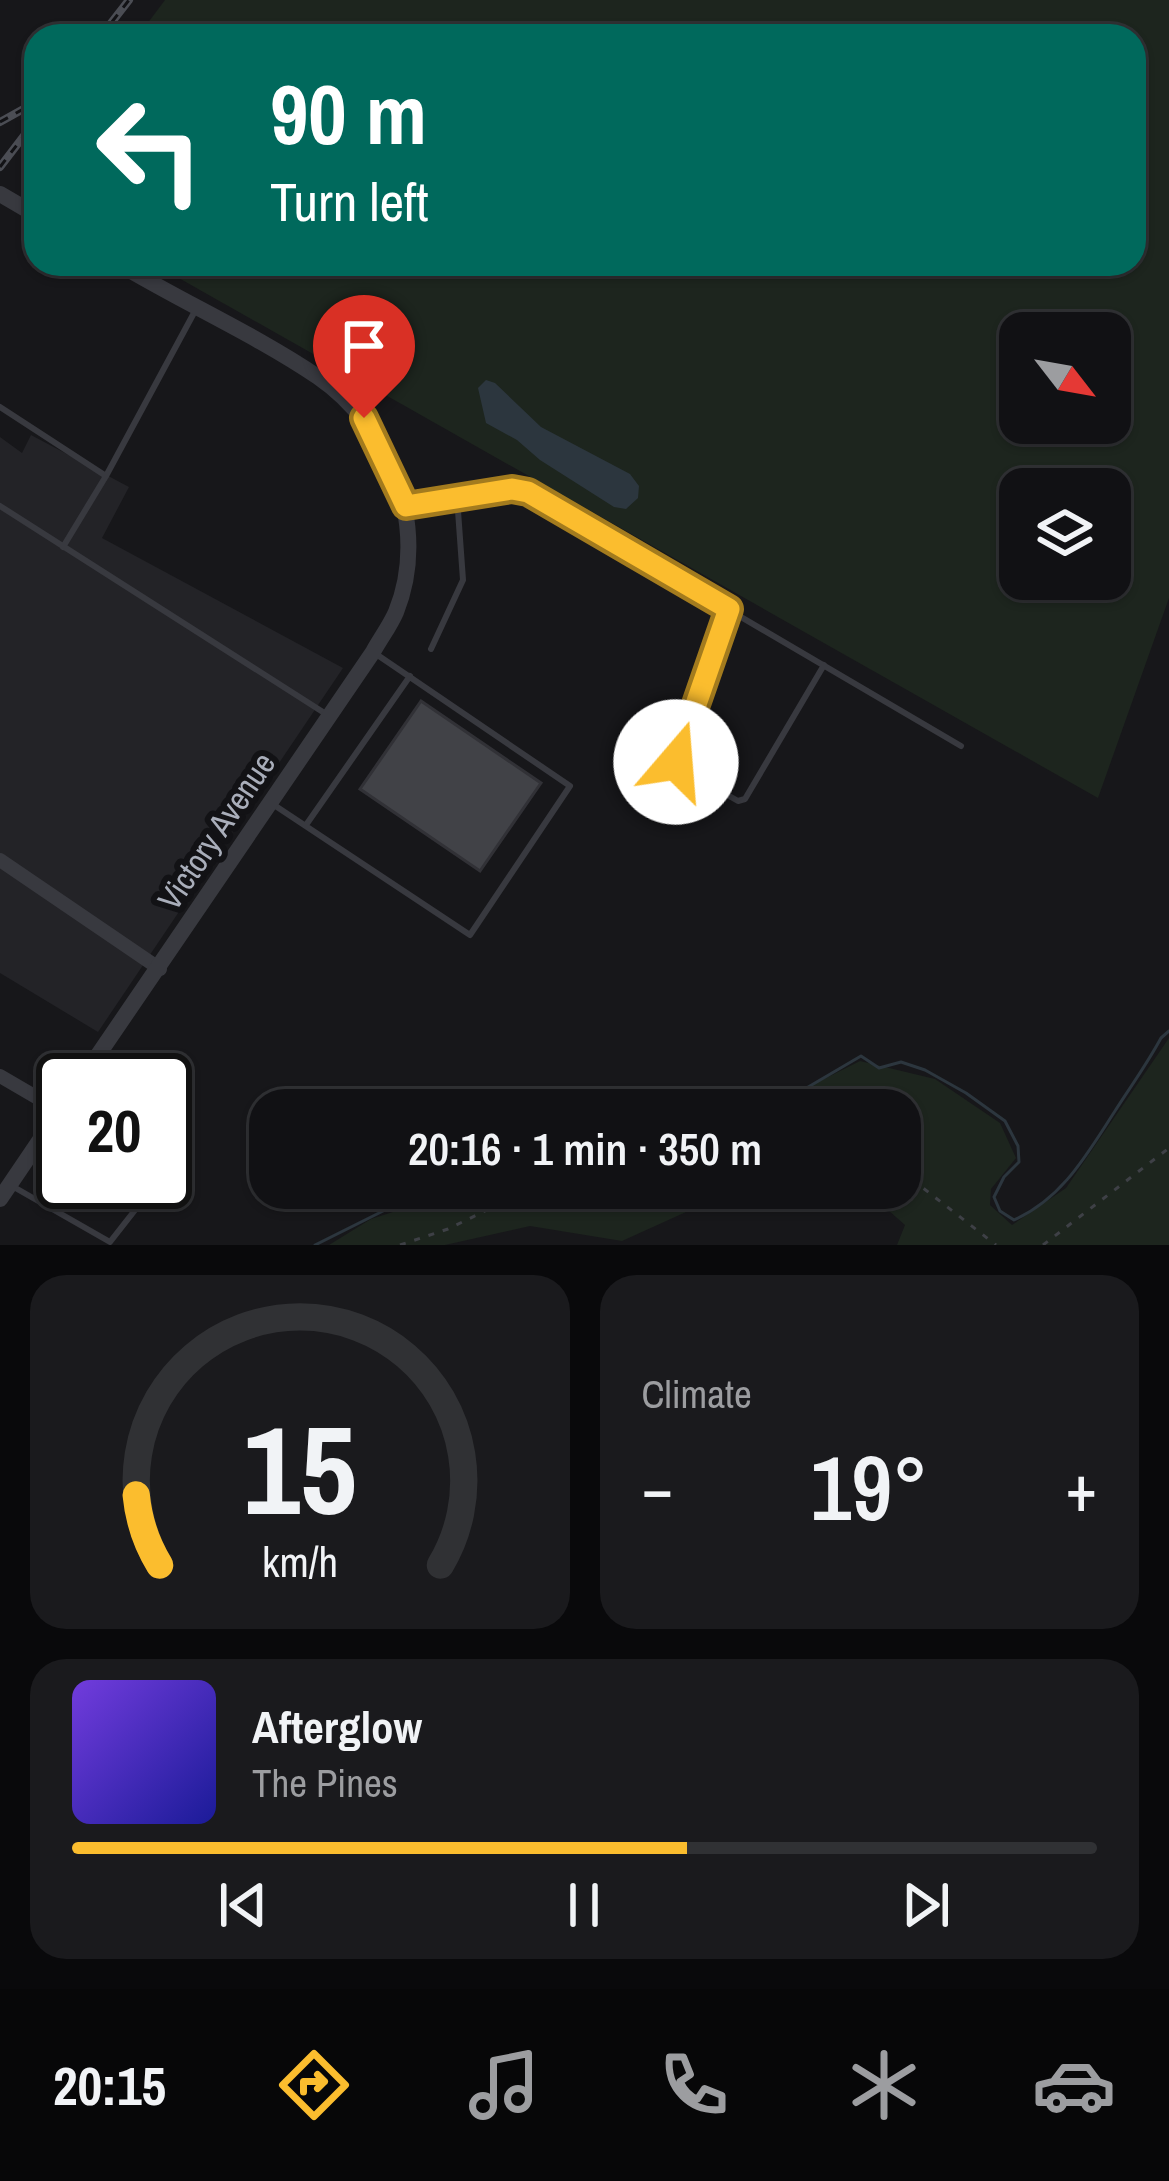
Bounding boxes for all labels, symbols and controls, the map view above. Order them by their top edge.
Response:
text: 90 m [270,57,427,170]
icon: left [72,72,228,228]
text: Turn left [270,165,429,238]
pin [313,295,415,418]
north arrow [999,312,1131,444]
map controls [999,312,1131,600]
icon: arrive [331,313,397,379]
button: layers [999,468,1131,600]
position arrow [613,699,739,825]
street label: Victory Avenue [147,744,285,918]
speed limit sign: 20 [36,1053,192,1209]
text: 20:16 · 1 min · 350 m [408,1118,762,1179]
text: Climate [642,1368,752,1420]
text: 15 [243,1385,357,1553]
text: 19° [810,1427,928,1548]
text: − [642,1443,673,1532]
text: + [1065,1443,1097,1532]
text: km/h [262,1533,338,1590]
text: Afterglow [252,1696,422,1757]
text: The Pines [252,1757,398,1809]
icon: previous [210,1872,276,1938]
icon: pause [551,1872,617,1938]
icon: next [893,1872,959,1938]
icon: directions [272,2043,356,2127]
icon: music [462,2043,546,2127]
icon: phone [652,2043,736,2127]
icon: climate [842,2043,926,2127]
icon: car [1032,2043,1116,2127]
text: 20:15 [53,2049,166,2122]

